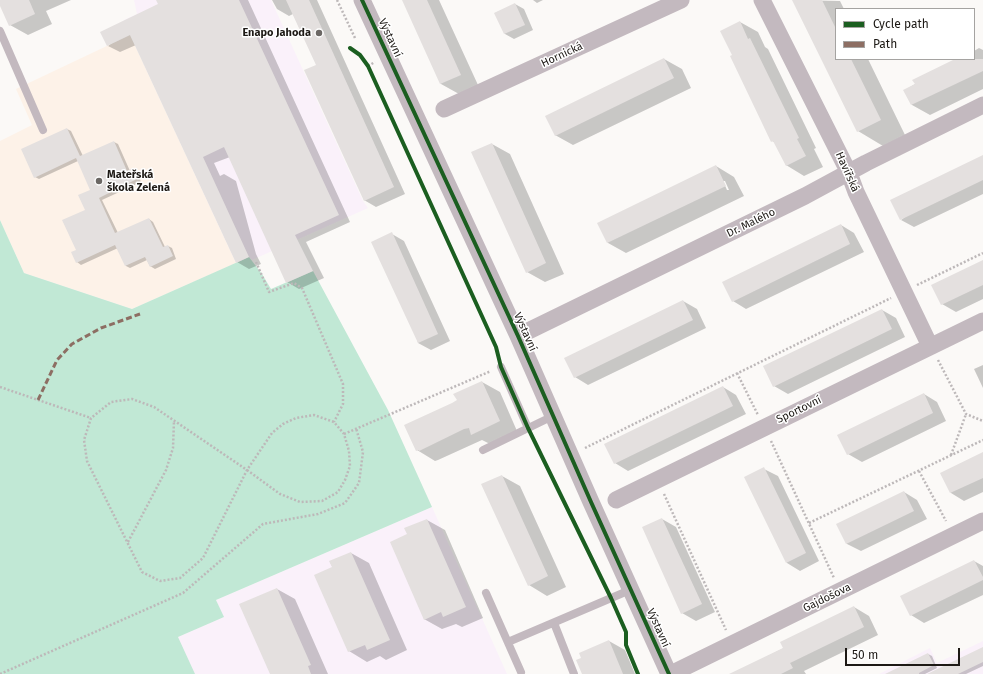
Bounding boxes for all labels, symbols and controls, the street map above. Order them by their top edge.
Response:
legend [835,8,975,60]
street label: Výstavní [375,17,405,59]
text: Cycle path [873,17,929,31]
place label: Enapo Jahoda [242,26,311,40]
marker: Enapo Jahoda [314,28,324,38]
text: Path [873,37,897,51]
street label: Hornická [539,40,585,70]
street label: Havířská [832,150,862,194]
place label: Mateřská škola Zelená [107,168,170,194]
marker: Mateřská škola Zelená [94,176,104,186]
street label: Dr. Malého [725,206,777,240]
street label: Výstavní [511,311,539,353]
street label: Sportovní [774,393,824,427]
street label: Gajdošova [801,581,853,615]
street label: Výstavní [644,607,672,649]
scale bar [847,640,962,666]
text: 50 m [852,648,878,662]

